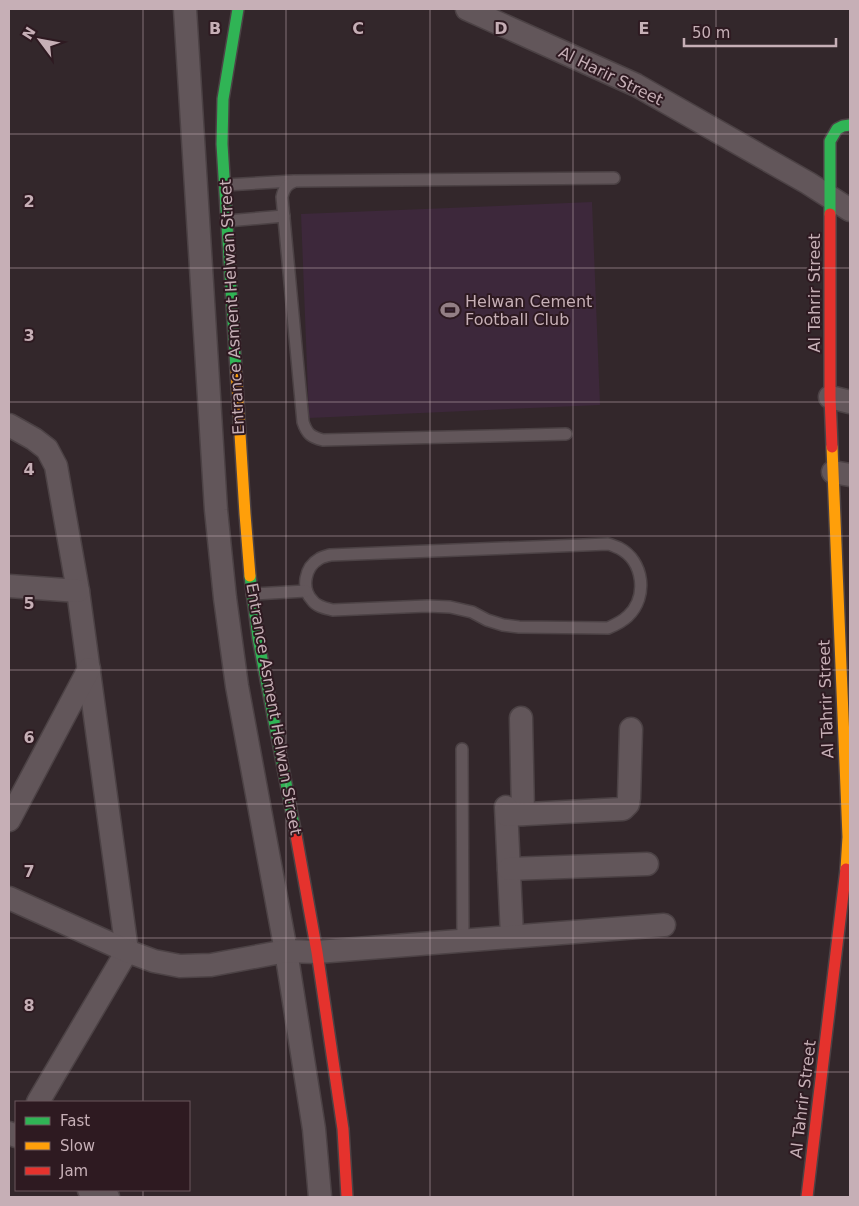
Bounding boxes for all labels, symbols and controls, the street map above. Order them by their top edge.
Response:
north arrow [15,15,65,65]
scale bar [684,15,836,47]
text: B [209,19,221,38]
text: C [352,19,364,38]
text: D [494,19,508,38]
text: E [639,19,649,38]
text: N [19,24,39,42]
text: 50 m [692,24,730,42]
street label: Al Harir Street [556,43,666,109]
street label: Entrance Asment Helwan Street [216,179,248,435]
text: 2 [23,192,35,211]
street label: Al Tahrir Street [805,234,824,352]
place label: Helwan Cement Football Club [465,292,592,329]
sports icon: Helwan Cement Football Club [439,299,461,321]
text: 3 [23,326,35,345]
text: 4 [23,460,35,479]
street label: Entrance Asment Helwan Street [242,581,306,837]
text: 5 [23,594,35,613]
street label: Al Tahrir Street [814,639,838,759]
text: 6 [23,728,35,747]
text: 7 [23,862,35,881]
text: 8 [23,996,35,1015]
street label: Al Tahrir Street [786,1039,820,1159]
legend [15,1101,190,1191]
text: Fast [60,1112,90,1130]
text: Slow [60,1137,95,1155]
text: Jam [59,1162,88,1180]

